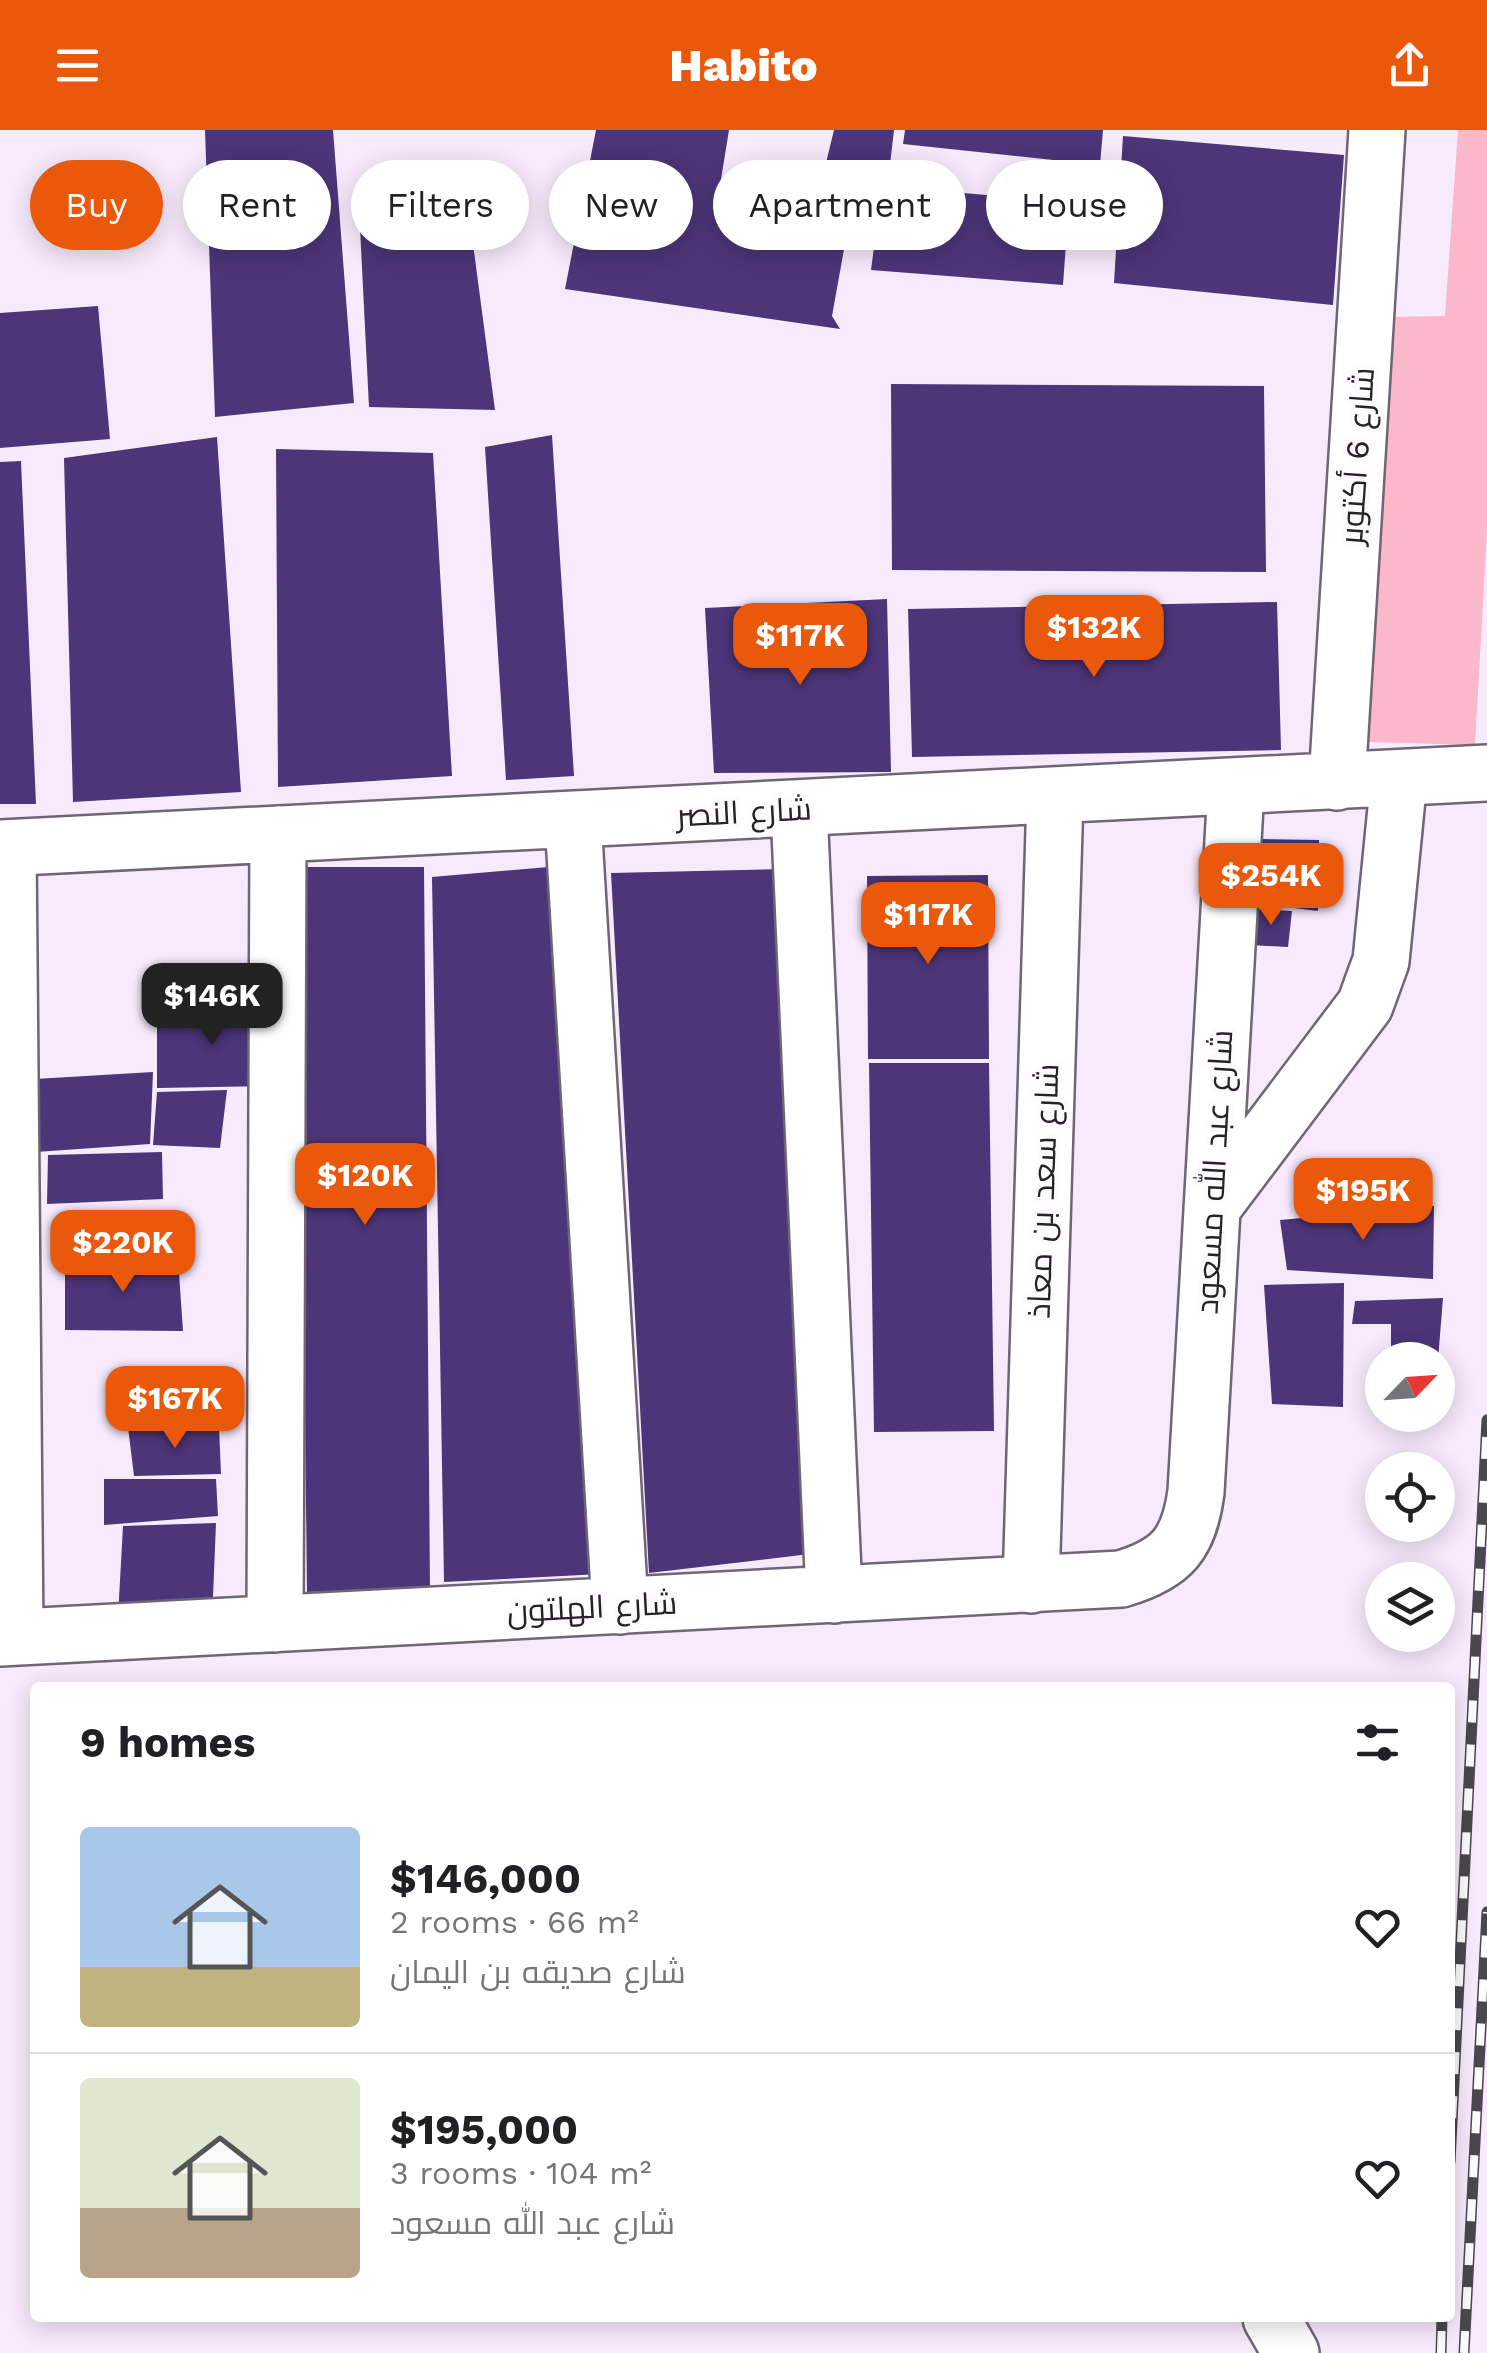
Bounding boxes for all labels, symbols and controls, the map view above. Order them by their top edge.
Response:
icon: menu [50,38,105,93]
icon: share [1382,38,1437,93]
text: Habito [669,39,818,92]
chip: Buy [30,160,163,250]
chip: Rent [183,160,331,250]
chip: Filters [351,160,529,250]
chip: New [549,160,693,250]
chip: Apartment [713,160,966,250]
chip: House [986,160,1163,250]
street label: شارع 6 أكتوبر [1331,366,1385,548]
pin: $132K [1024,595,1164,680]
pin: $117K [730,603,870,688]
text: $132K [1047,608,1141,646]
text: $117K [755,616,845,654]
street label: شارع النصر [673,789,813,838]
pin: $254K [1201,843,1341,928]
text: $254K [1220,856,1322,894]
pin: $117K [858,882,998,967]
text: $117K [883,895,973,933]
pin: $146K [142,963,282,1048]
text: $146K [164,976,260,1014]
street label: شارع عبد الله مسعود [1186,1029,1243,1315]
street label: شارع سعد بن معاذ [1020,1063,1069,1319]
pin: $120K [295,1143,435,1228]
text: $120K [317,1156,413,1194]
pin: $195K [1293,1158,1433,1243]
text: $195K [1316,1171,1410,1209]
pin: $220K [53,1210,193,1295]
text: $220K [72,1223,174,1261]
north arrow [1365,1342,1455,1432]
map controls [1365,1342,1455,1652]
pin: $167K [105,1366,245,1451]
text: $167K [128,1379,222,1417]
button: locate [1365,1452,1455,1542]
button: layers [1365,1562,1455,1652]
street label: شارع الهلتون [506,1584,678,1633]
icon: filters [1350,1715,1405,1770]
text: 9 homes [80,1718,255,1767]
text: $146,000 [390,1854,581,1903]
icon: home [160,1867,280,1987]
icon: heart [1350,1900,1405,1955]
text: 2 rooms · 66 m² [390,1903,639,1941]
text: شارع صديقه بن اليمان [390,1953,686,1991]
text: $195,000 [390,2105,578,2154]
icon: home [160,2118,280,2238]
icon: heart [1350,2151,1405,2206]
text: 3 rooms · 104 m² [390,2154,651,2192]
text: شارع عبد الله مسعود [390,2204,675,2242]

